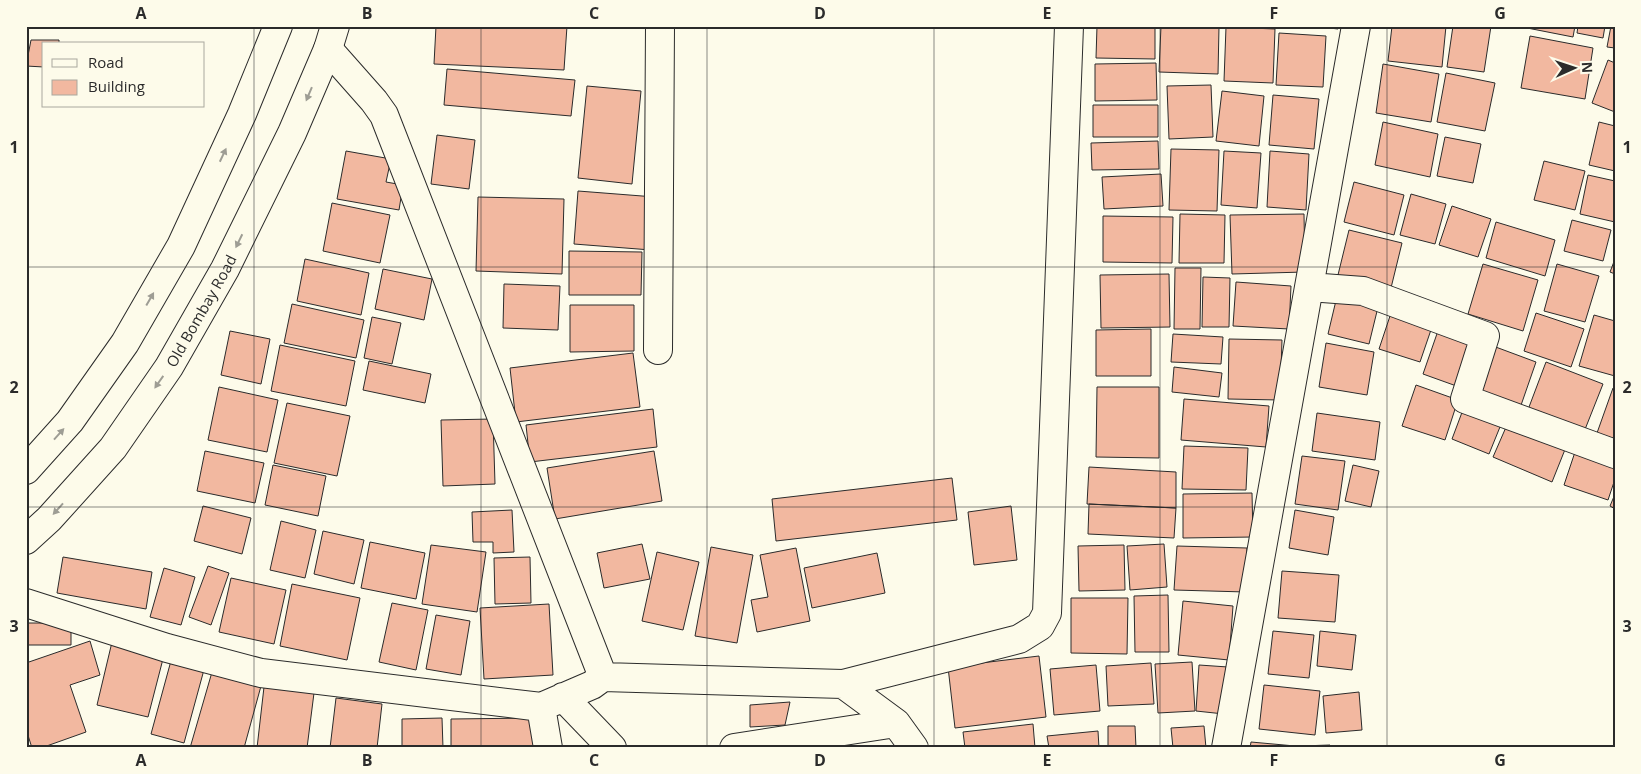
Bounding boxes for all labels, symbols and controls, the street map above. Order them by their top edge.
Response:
text: A [135,2,147,24]
text: B [362,2,372,24]
text: C [589,2,599,24]
text: D [814,2,826,24]
text: E [1043,2,1052,24]
text: F [1270,2,1278,24]
text: G [1494,2,1506,24]
legend [42,42,205,108]
north arrow [1548,42,1598,92]
text: Road [88,52,124,72]
text: N [1578,61,1597,73]
text: Building [88,76,145,96]
one-way arrow [304,87,312,101]
text: 1 [9,136,19,158]
text: 1 [1622,136,1632,158]
one-way arrow [219,148,227,162]
one-way arrow [235,234,243,248]
street label: Old Bombay Road [161,251,241,370]
one-way arrow [145,293,154,306]
one-way arrow [154,375,164,389]
text: 2 [9,376,19,398]
text: 2 [1622,376,1632,398]
one-way arrow [53,428,65,440]
one-way arrow [52,502,64,514]
text: 3 [9,615,19,637]
text: 3 [1622,615,1632,637]
text: A [135,749,147,771]
text: B [362,749,372,771]
text: C [589,749,599,771]
text: D [814,749,826,771]
text: E [1043,749,1052,771]
text: F [1270,749,1278,771]
text: G [1494,749,1506,771]

